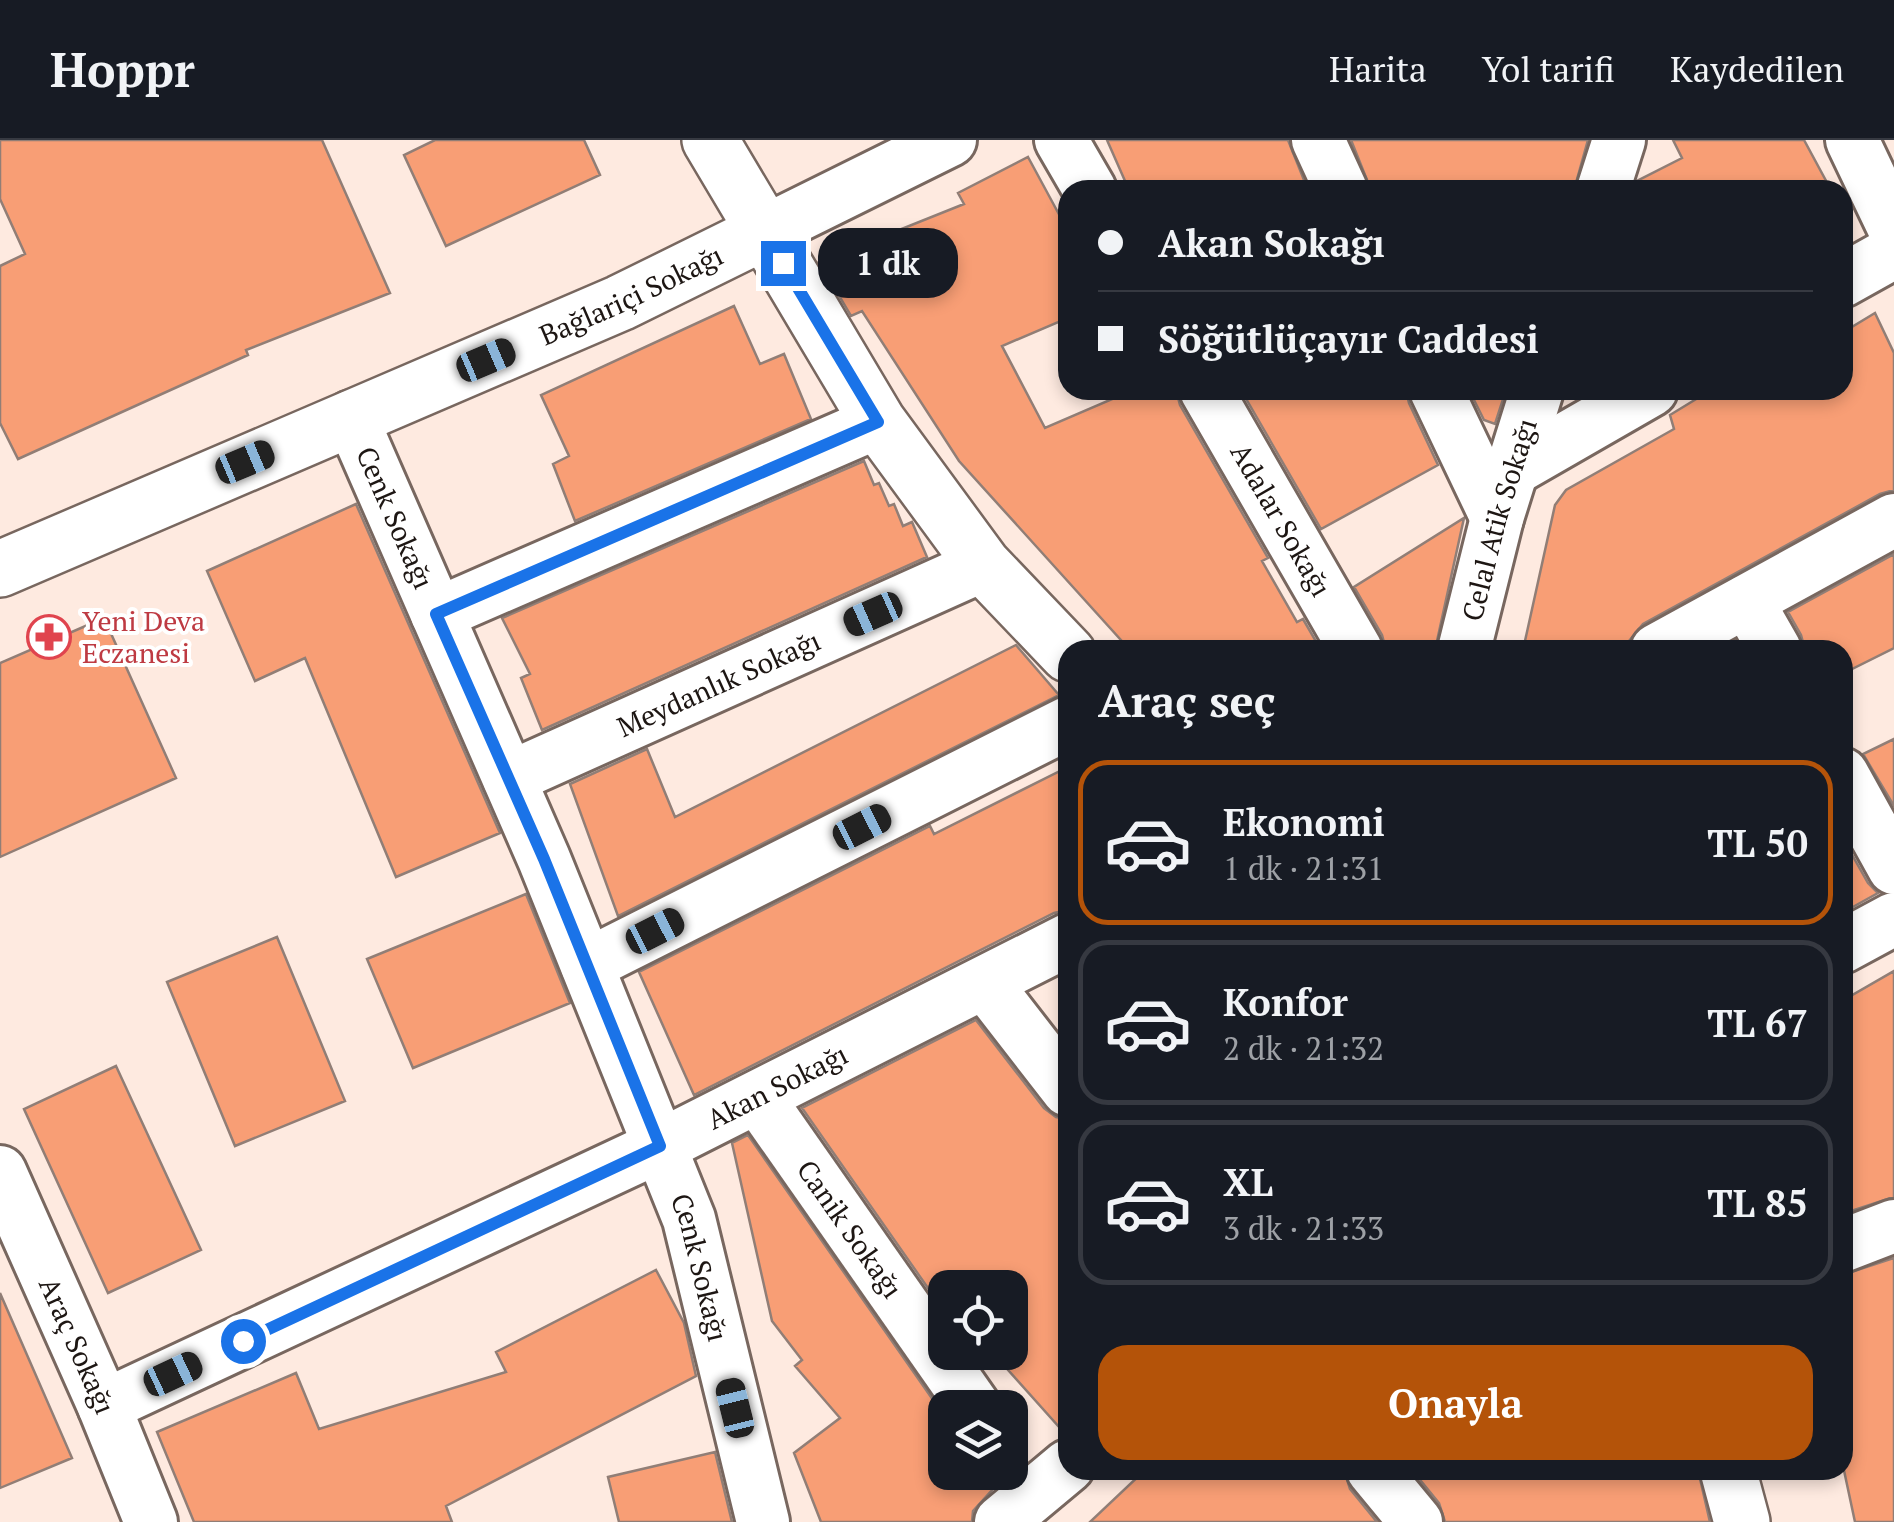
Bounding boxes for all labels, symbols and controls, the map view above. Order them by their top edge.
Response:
text: Hoppr [50,37,195,101]
text: Harita [1329,46,1427,92]
text: Yol tarifi [1482,46,1615,92]
text: Kaydedilen [1670,46,1844,92]
text: Akan Sokağı [1158,218,1385,268]
callout: 1 dk [818,228,958,298]
street label: Bağlariçi Sokağı [534,236,729,353]
route end [761,241,806,286]
text: 1 dk [856,242,920,284]
text: Söğütlüçayır Caddesi [1158,314,1539,364]
car [453,334,519,386]
street label: Celal Atik Sokağı [1453,414,1545,625]
car [212,436,278,488]
street label: Adalar Sokağı [1223,436,1340,603]
street label: Cenk Sokağı [348,441,443,594]
car [839,588,907,640]
place label: Yeni Deva Eczanesi [82,602,205,671]
pharmacy icon: Yeni Deva Eczanesi [26,614,72,660]
street label: Meydanlık Sokağı [611,622,826,745]
text: Araç seç [1098,670,1275,730]
text: Ekonomi [1223,797,1385,847]
icon: car [1103,798,1193,888]
car [828,800,896,854]
text: TL 50 [1707,818,1808,868]
text: 1 dk · 21:31 [1223,847,1384,889]
car [621,904,689,958]
text: Konfor [1223,977,1348,1027]
icon: car [1103,978,1193,1068]
text: TL 67 [1707,998,1808,1048]
text: 2 dk · 21:32 [1223,1027,1384,1069]
street label: Akan Sokağı [700,1035,854,1138]
street label: Canik Sokağı [789,1152,911,1305]
text: XL [1223,1157,1273,1207]
icon: car [1103,1158,1193,1248]
text: TL 85 [1707,1178,1808,1228]
street label: Cenk Sokağı [663,1188,737,1345]
text: 3 dk · 21:33 [1223,1207,1384,1249]
map controls [928,1270,1028,1490]
button: locate [928,1270,1028,1370]
street label: Araç Sokağı [31,1271,124,1419]
route start [221,1319,266,1364]
button: Onayla [1098,1345,1813,1460]
car [139,1348,207,1400]
car [713,1375,757,1441]
button: layers [928,1390,1028,1490]

